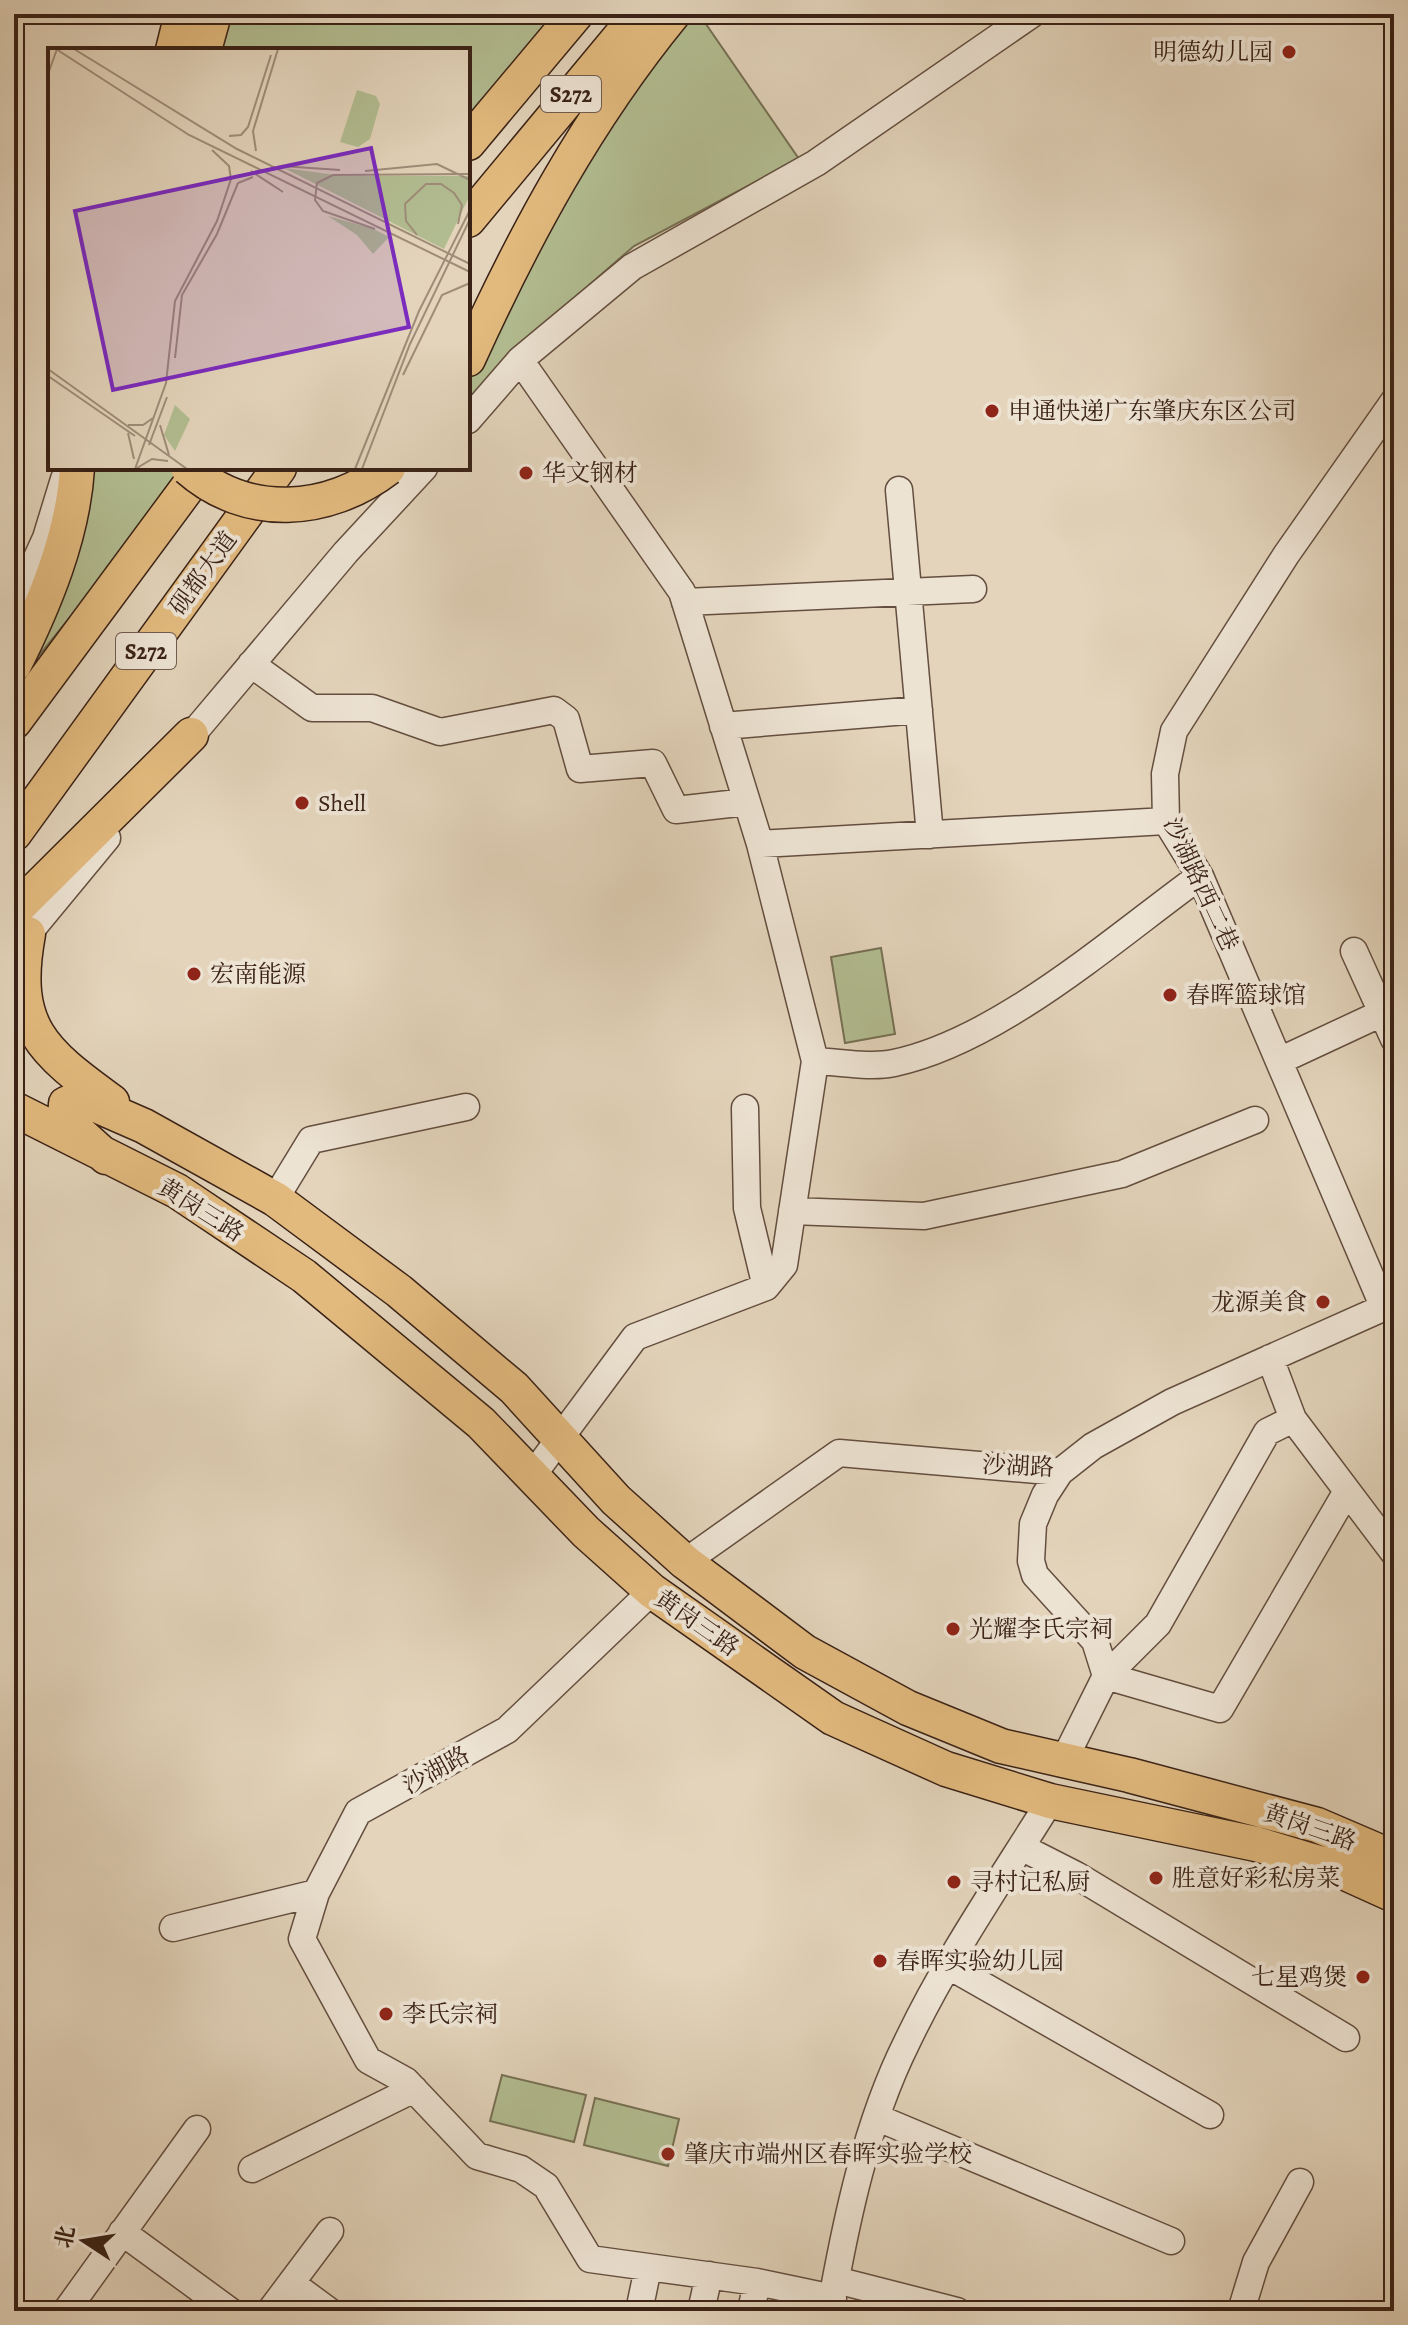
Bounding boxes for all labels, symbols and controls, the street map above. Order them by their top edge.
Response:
place label: 明德幼儿园 [1153,36,1273,68]
marker: 明德幼儿园 [1280,43,1298,61]
inset map [48,48,470,470]
road number: S272 [541,76,601,112]
place label: 申通快递广东肇庆东区公司 [1008,395,1296,427]
marker: 申通快递广东肇庆东区公司 [983,402,1001,420]
place label: 华文钢材 [542,457,638,489]
marker: 华文钢材 [517,464,535,482]
street label: 砚都大道 [162,525,244,621]
road number: S272 [116,633,176,669]
place label: Shell [318,787,366,819]
marker: Shell [293,794,311,812]
street label: 沙湖路西二巷 [1156,812,1246,956]
place label: 宏南能源 [210,958,306,990]
marker: 宏南能源 [185,965,203,983]
place label: 春晖篮球馆 [1186,979,1306,1011]
marker: 春晖篮球馆 [1161,986,1179,1004]
street label: 黄岗三路 [152,1171,250,1249]
place label: 龙源美食 [1211,1286,1307,1318]
marker: 龙源美食 [1314,1293,1332,1311]
street label: 沙湖路 [981,1449,1055,1483]
street label: 黄岗三路 [649,1582,745,1664]
place label: 光耀李氏宗祠 [969,1613,1113,1645]
marker: 光耀李氏宗祠 [944,1620,962,1638]
street label: 沙湖路 [397,1739,475,1801]
street label: 黄岗三路 [1259,1796,1361,1858]
place label: 胜意好彩私房菜 [1172,1862,1340,1894]
place label: 寻村记私厨 [970,1866,1090,1898]
marker: 胜意好彩私房菜 [1147,1869,1165,1887]
marker: 寻村记私厨 [945,1873,963,1891]
place label: 春晖实验幼儿园 [896,1945,1064,1977]
marker: 春晖实验幼儿园 [871,1952,889,1970]
place label: 七星鸡煲 [1251,1961,1347,1993]
marker: 七星鸡煲 [1354,1968,1372,1986]
place label: 李氏宗祠 [402,1998,498,2030]
marker: 李氏宗祠 [377,2005,395,2023]
place label: 肇庆市端州区春晖实验学校 [684,2138,972,2170]
marker: 肇庆市端州区春晖实验学校 [659,2145,677,2163]
north arrow [44,2201,124,2281]
text: 北 [48,2223,82,2251]

